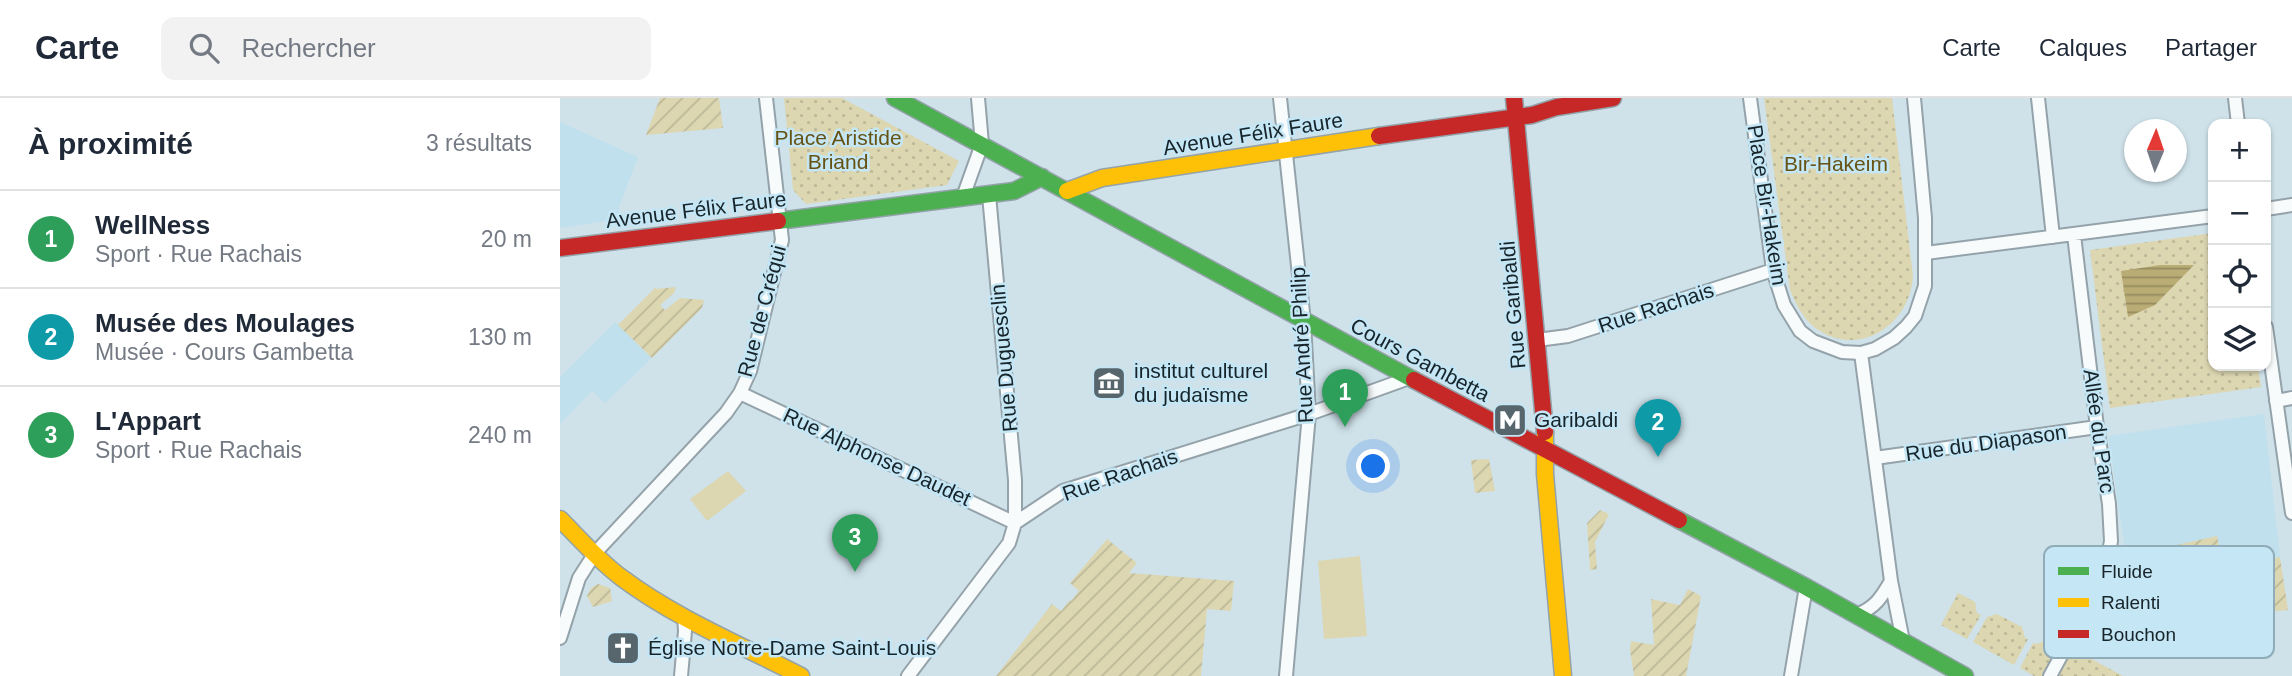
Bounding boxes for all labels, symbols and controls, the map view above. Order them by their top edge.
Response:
search box [161,17,651,80]
text: Carte [35,29,119,66]
icon: search [185,29,223,67]
text: Rechercher [241,33,376,63]
text: Carte [1942,34,2001,61]
text: Calques [2039,34,2127,61]
text: Partager [2165,34,2257,61]
street label: Avenue Félix Faure [1161,108,1344,159]
north arrow [2124,119,2187,182]
map controls [2208,119,2271,371]
button: + [2208,119,2271,182]
street label: Place Bir-Hakeim [1743,123,1792,287]
park label: Place Aristide Briand [774,126,902,173]
text: À proximité [28,127,193,160]
text: 3 résultats [426,130,532,156]
park label: Bir-Hakeim [1784,152,1888,175]
button: − [2208,182,2271,245]
street label: Avenue Félix Faure [604,187,788,232]
text: WellNess [95,210,210,240]
text: 1 [45,226,57,252]
text: 20 m [481,226,532,252]
street label: Rue Garibaldi [1495,240,1530,370]
text: Sport · Rue Rachais [95,241,302,267]
street label: Rue de Créqui [733,242,790,379]
button: locate [2208,245,2271,308]
street label: Rue André Philip [1286,266,1317,424]
street label: Rue Rachais [1595,278,1717,337]
street label: Rue Duguesclin [986,283,1021,433]
text: Musée des Moulages [95,308,355,338]
button: layers [2208,308,2271,371]
street label: Cours Gambetta [1347,313,1494,406]
text: 2 [45,324,57,350]
text: 130 m [468,324,532,350]
text: Musée · Cours Gambetta [95,339,353,365]
place label: institut culturel du judaïsme [1134,359,1268,406]
museum icon: institut culturel du judaïsme [1090,364,1128,402]
street label: Allée du Parc [2079,367,2120,494]
pin: 1 [1322,369,1368,427]
pin: 2 [1635,399,1681,457]
metro station icon: Garibaldi [1491,401,1529,439]
street label: Rue Alphonse Daudet [780,403,975,510]
text: L'Appart [95,406,201,436]
place label: Garibaldi [1534,408,1618,431]
street label: Rue du Diapason [1904,420,2068,465]
text: 3 [45,422,57,448]
text: 240 m [468,422,532,448]
text: Sport · Rue Rachais [95,437,302,463]
street label: Rue Rachais [1059,444,1180,505]
your location [1356,449,1390,483]
pin: 3 [832,514,878,572]
legend [2044,546,2274,658]
text: Fluide [2101,561,2153,582]
text: Ralenti [2101,592,2160,613]
text: Bouchon [2101,624,2176,645]
church icon: Église Notre-Dame Saint-Louis [604,629,642,667]
place label: Église Notre-Dame Saint-Louis [648,636,936,659]

